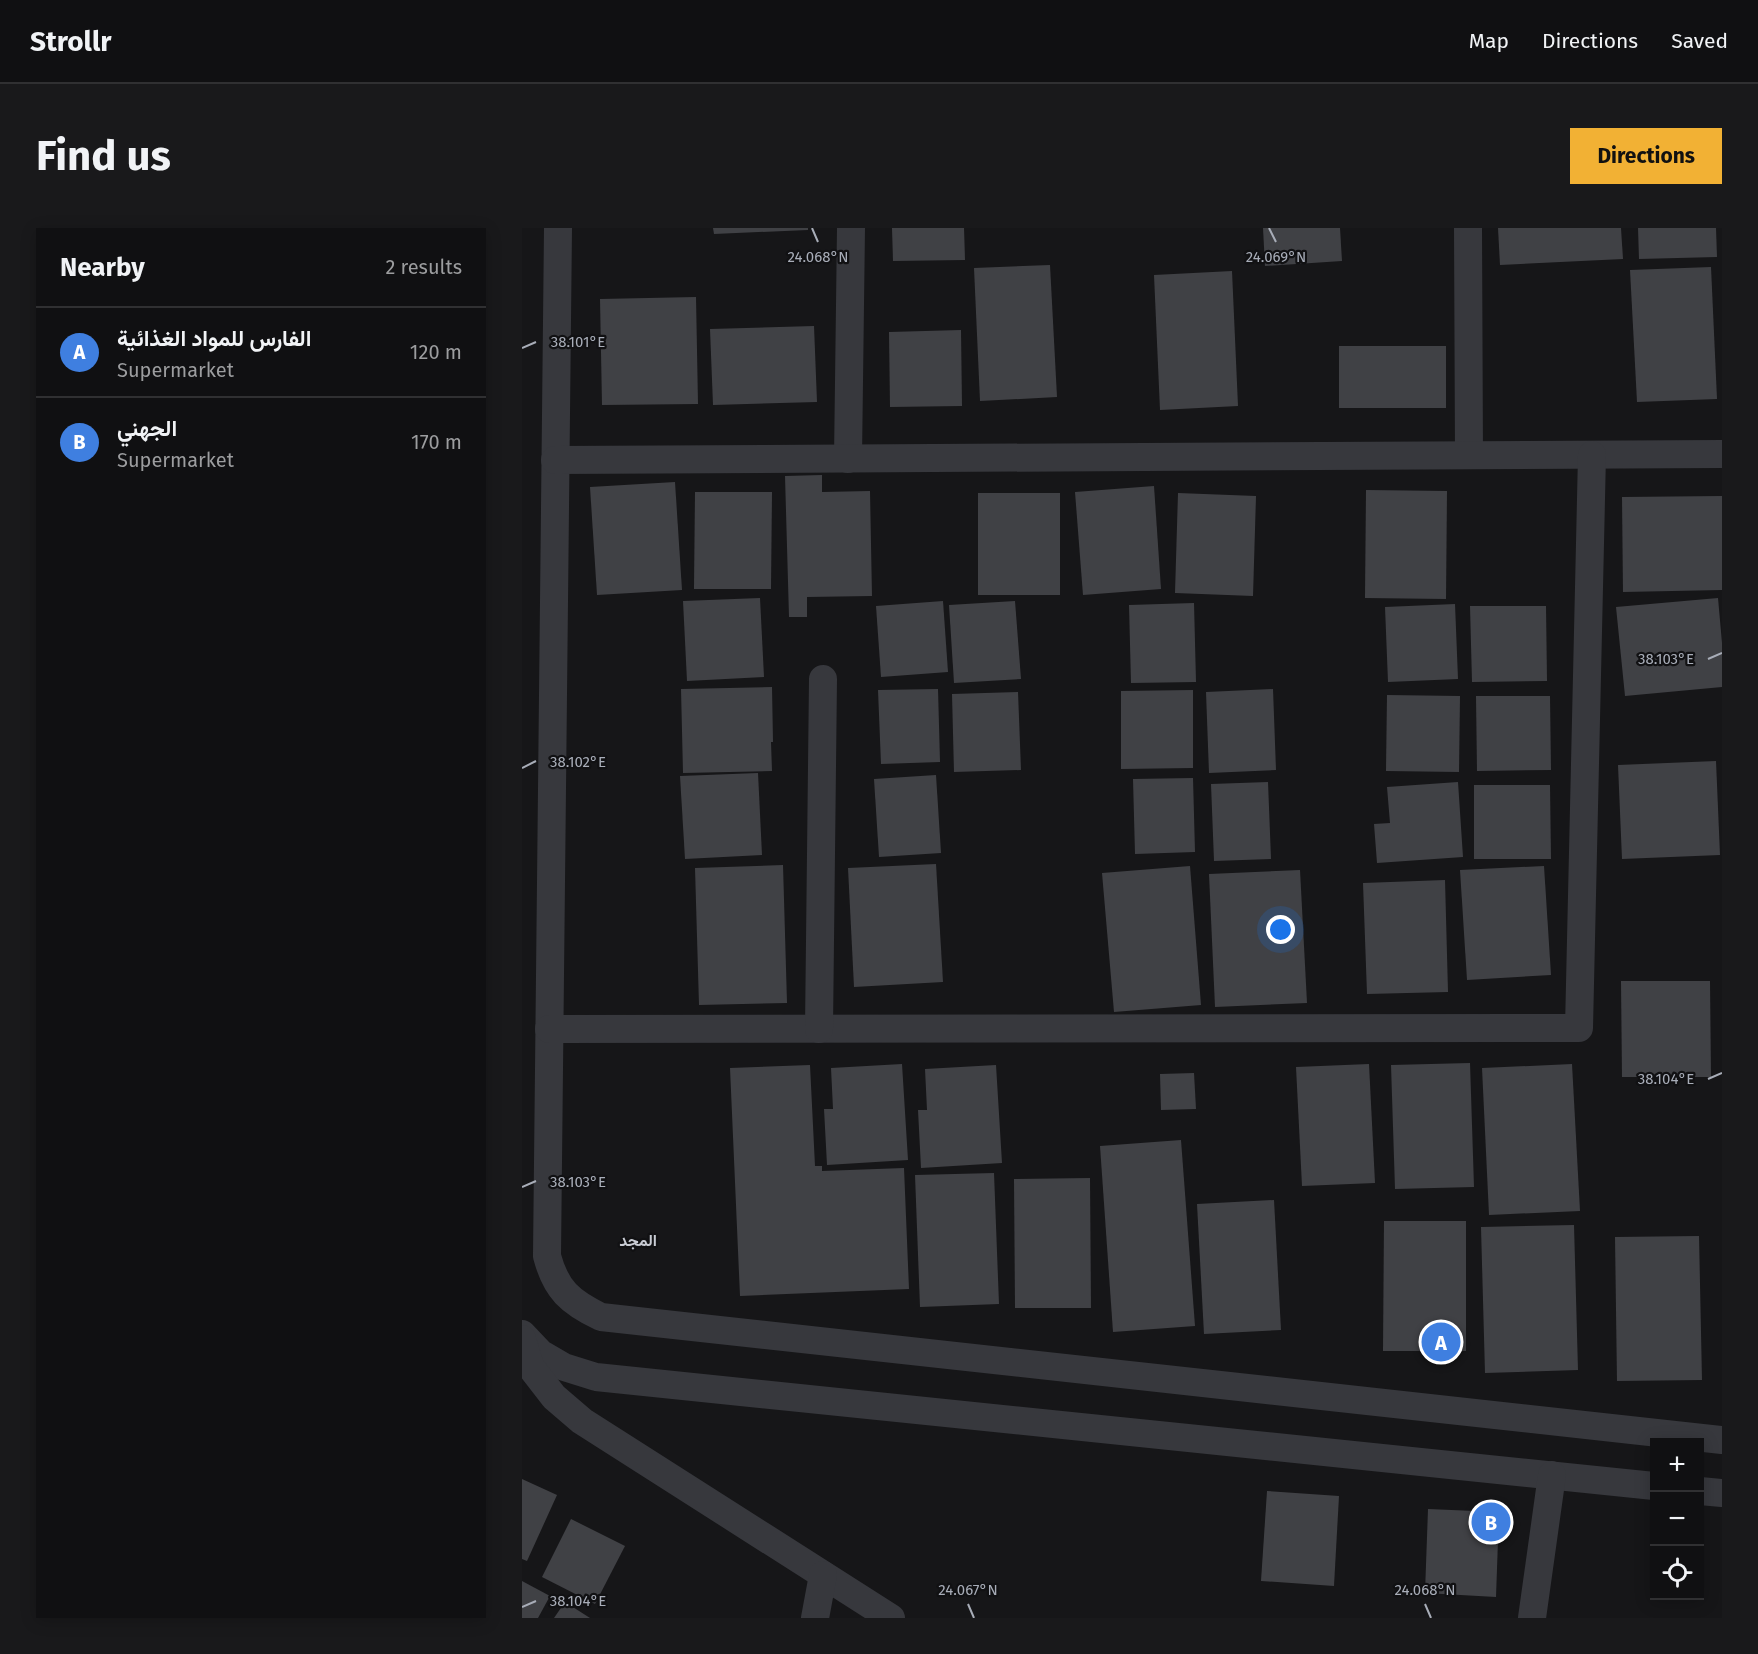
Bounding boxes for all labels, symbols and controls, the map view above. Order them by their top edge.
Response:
text: Strollr [30,25,111,58]
text: Map [1469,28,1509,54]
text: Directions [1542,28,1638,54]
text: Saved [1671,28,1728,54]
button: Directions [1570,128,1722,184]
text: Find us [36,131,171,181]
text: 24.068°N [787,248,849,266]
text: 24.069°N [1246,248,1306,266]
text: Nearby [60,252,145,283]
text: 2 results [385,255,462,279]
text: الفارس للمواد الغذائية [117,325,311,352]
text: 38.101°E [551,333,605,351]
text: A [74,340,85,364]
text: 120 m [410,340,462,364]
text: Supermarket [117,358,234,382]
text: الجهني [117,415,177,442]
text: B [73,430,86,454]
text: 170 m [411,430,462,454]
text: Supermarket [117,448,234,472]
text: 38.103°E [1638,650,1694,668]
text: 38.102°E [550,753,606,771]
your location [1266,915,1295,944]
text: 38.104°E [1638,1070,1694,1088]
text: 38.103°E [550,1173,606,1191]
district label: المجد [619,1231,657,1250]
pin: A [1422,1320,1460,1364]
map controls [1650,1438,1704,1600]
button: + [1650,1438,1704,1492]
button: − [1650,1492,1704,1546]
pin: B [1472,1500,1510,1544]
button: locate [1650,1546,1704,1600]
text: 24.067°N [938,1581,998,1599]
text: 24.068°N [1394,1581,1456,1599]
text: 38.104°E [550,1592,606,1610]

